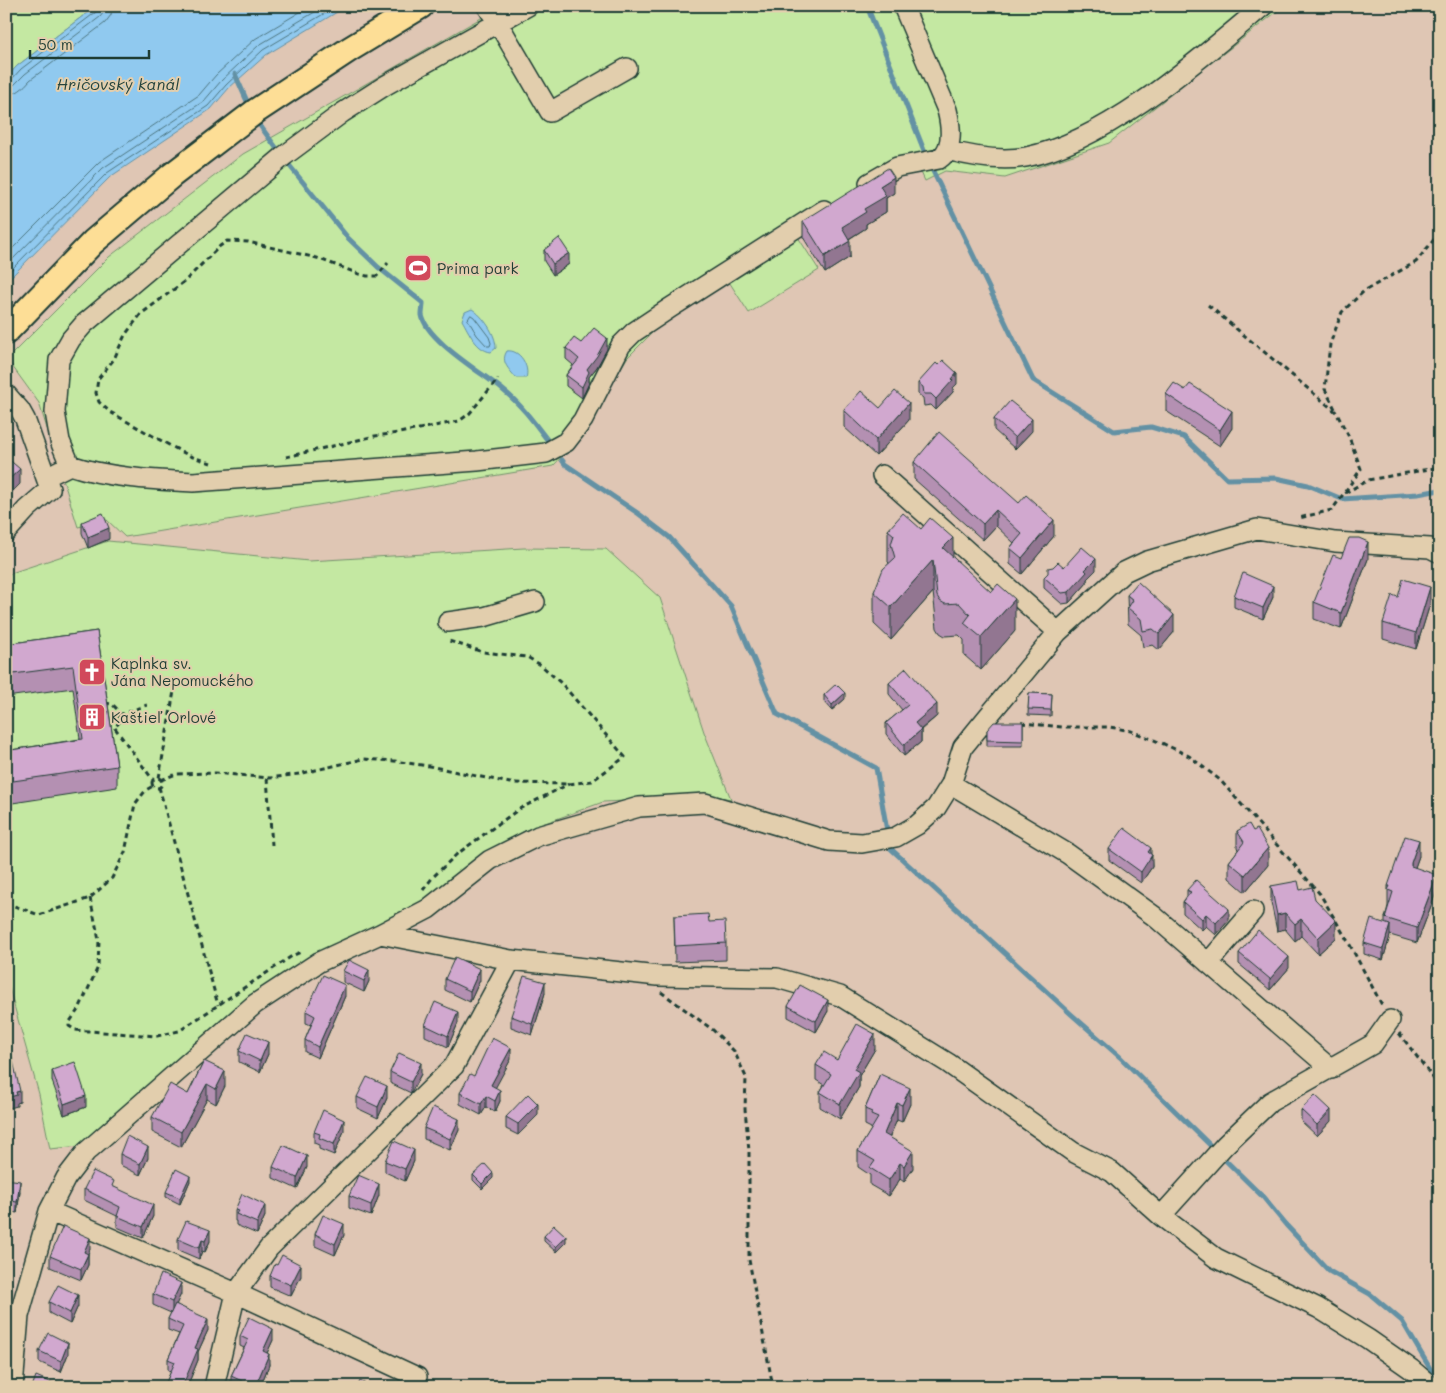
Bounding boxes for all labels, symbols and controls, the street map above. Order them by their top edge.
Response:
scale bar [30,28,149,60]
text: 50 m [38,34,73,54]
water label: Hričovský kanál [57,73,179,94]
sports icon: Prima park [403,253,433,283]
place label: Prima park [437,258,519,278]
place label: Kaplnka sv. Jána Nepomuckého [111,653,253,690]
church icon: Kaplnka sv. Jána Nepomuckého [77,657,107,687]
building icon: Kaštieľ Orlové [77,702,107,732]
place label: Kaštieľ Orlové [111,707,216,727]

